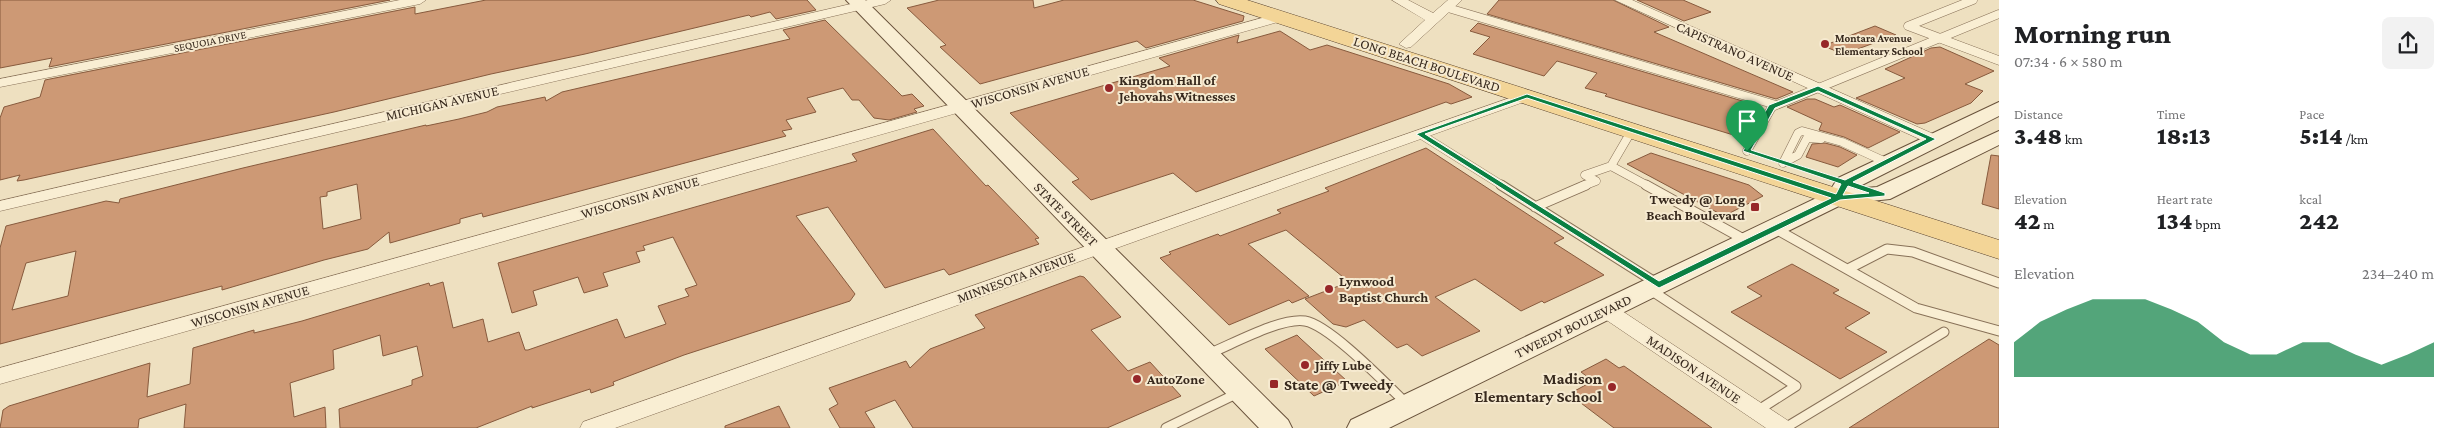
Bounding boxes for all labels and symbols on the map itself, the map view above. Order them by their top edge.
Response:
street label: CAPISTRANO AVENUE [1674,18,1797,84]
street label: SEQUOIA DRIVE [173,28,247,54]
place label: Montara Avenue Elementary School [1835,32,1924,57]
street label: LONG BEACH BOULEVARD [1352,33,1502,95]
marker: Montara Avenue Elementary School [1819,38,1831,50]
street label: WISCONSIN AVENUE [969,62,1091,112]
place label: Kingdom Hall of Jehovahs Witnesses [1117,72,1236,104]
street label: MICHIGAN AVENUE [384,82,500,124]
marker: Kingdom Hall of Jehovahs Witnesses [1103,82,1115,94]
pin [1726,100,1768,151]
street label: WISCONSIN AVENUE [579,172,701,222]
street label: STATE STREET [1031,179,1101,249]
place label: Tweedy @ Long Beach Boulevard [1646,191,1745,223]
marker: Tweedy @ Long Beach Boulevard [1749,201,1761,213]
street label: MINNESOTA AVENUE [955,248,1078,306]
place label: Lynwood Baptist Church [1339,273,1428,305]
street label: WISCONSIN AVENUE [189,281,311,331]
marker: Lynwood Baptist Church [1323,283,1335,295]
street label: TWEEDY BOULEVARD [1512,291,1634,361]
street label: MADISON AVENUE [1644,332,1744,407]
place label: Jiffy Lube [1313,357,1372,373]
marker: Jiffy Lube [1299,359,1311,371]
place label: Madison Elementary School [1474,370,1602,405]
place label: AutoZone [1146,371,1205,387]
marker: AutoZone [1131,373,1143,385]
place label: State @ Tweedy [1284,376,1394,393]
marker: State @ Tweedy [1268,378,1280,390]
marker: Madison Elementary School [1606,381,1618,393]

